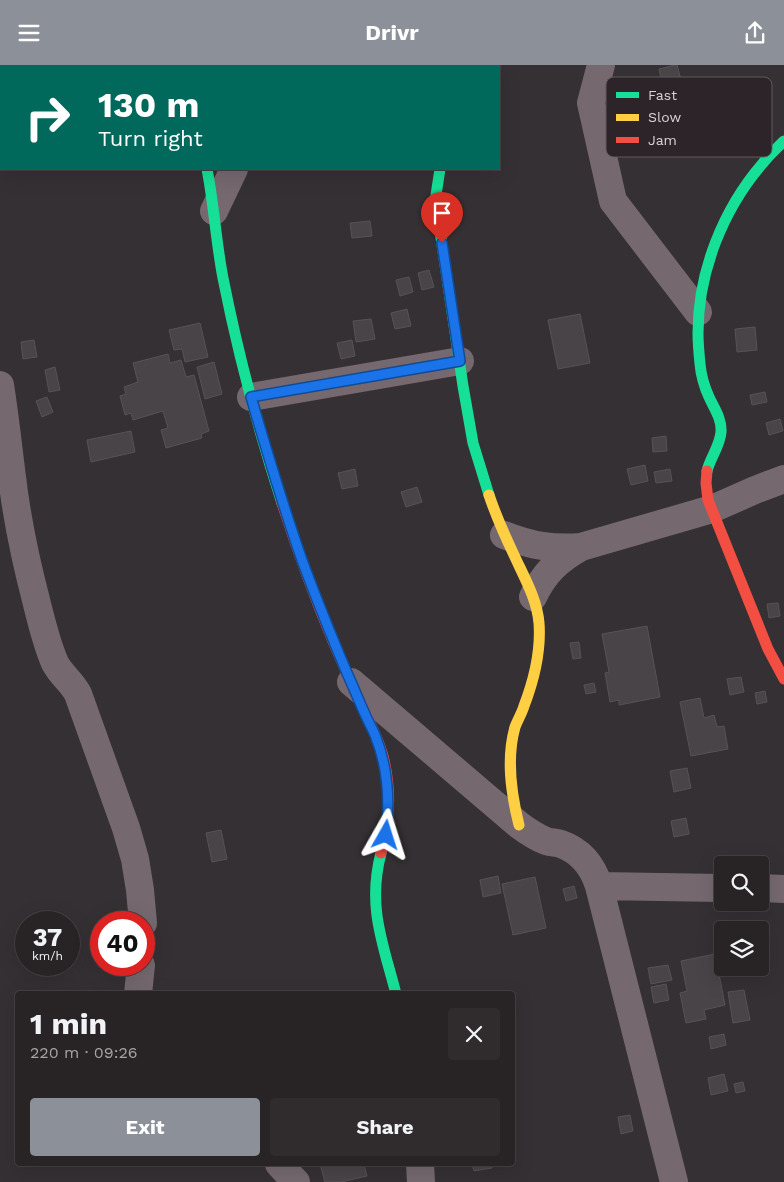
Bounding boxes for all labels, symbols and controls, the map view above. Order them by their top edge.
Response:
icon: menu [15,19,43,47]
icon: share [741,19,769,47]
text: Drivr [365,20,419,45]
legend [606,77,772,157]
text: 130 m [98,84,199,126]
icon: right [15,85,80,150]
text: Fast [648,87,677,103]
text: Slow [648,109,681,125]
text: Turn right [98,126,203,151]
text: Jam [648,132,677,148]
pin [421,192,463,243]
icon: arrive [428,199,456,227]
position arrow [359,808,411,860]
map controls [714,856,769,976]
button: search [714,856,769,911]
speed limit sign: 40 [90,911,155,976]
button: layers [714,921,769,976]
text: 37 [33,923,62,952]
text: km/h [32,949,63,963]
text: 1 min [30,1006,107,1041]
button: close [448,1008,500,1060]
text: 220 m · 09:26 [30,1043,137,1062]
button: Exit [30,1098,260,1156]
button: Share [270,1098,500,1156]

